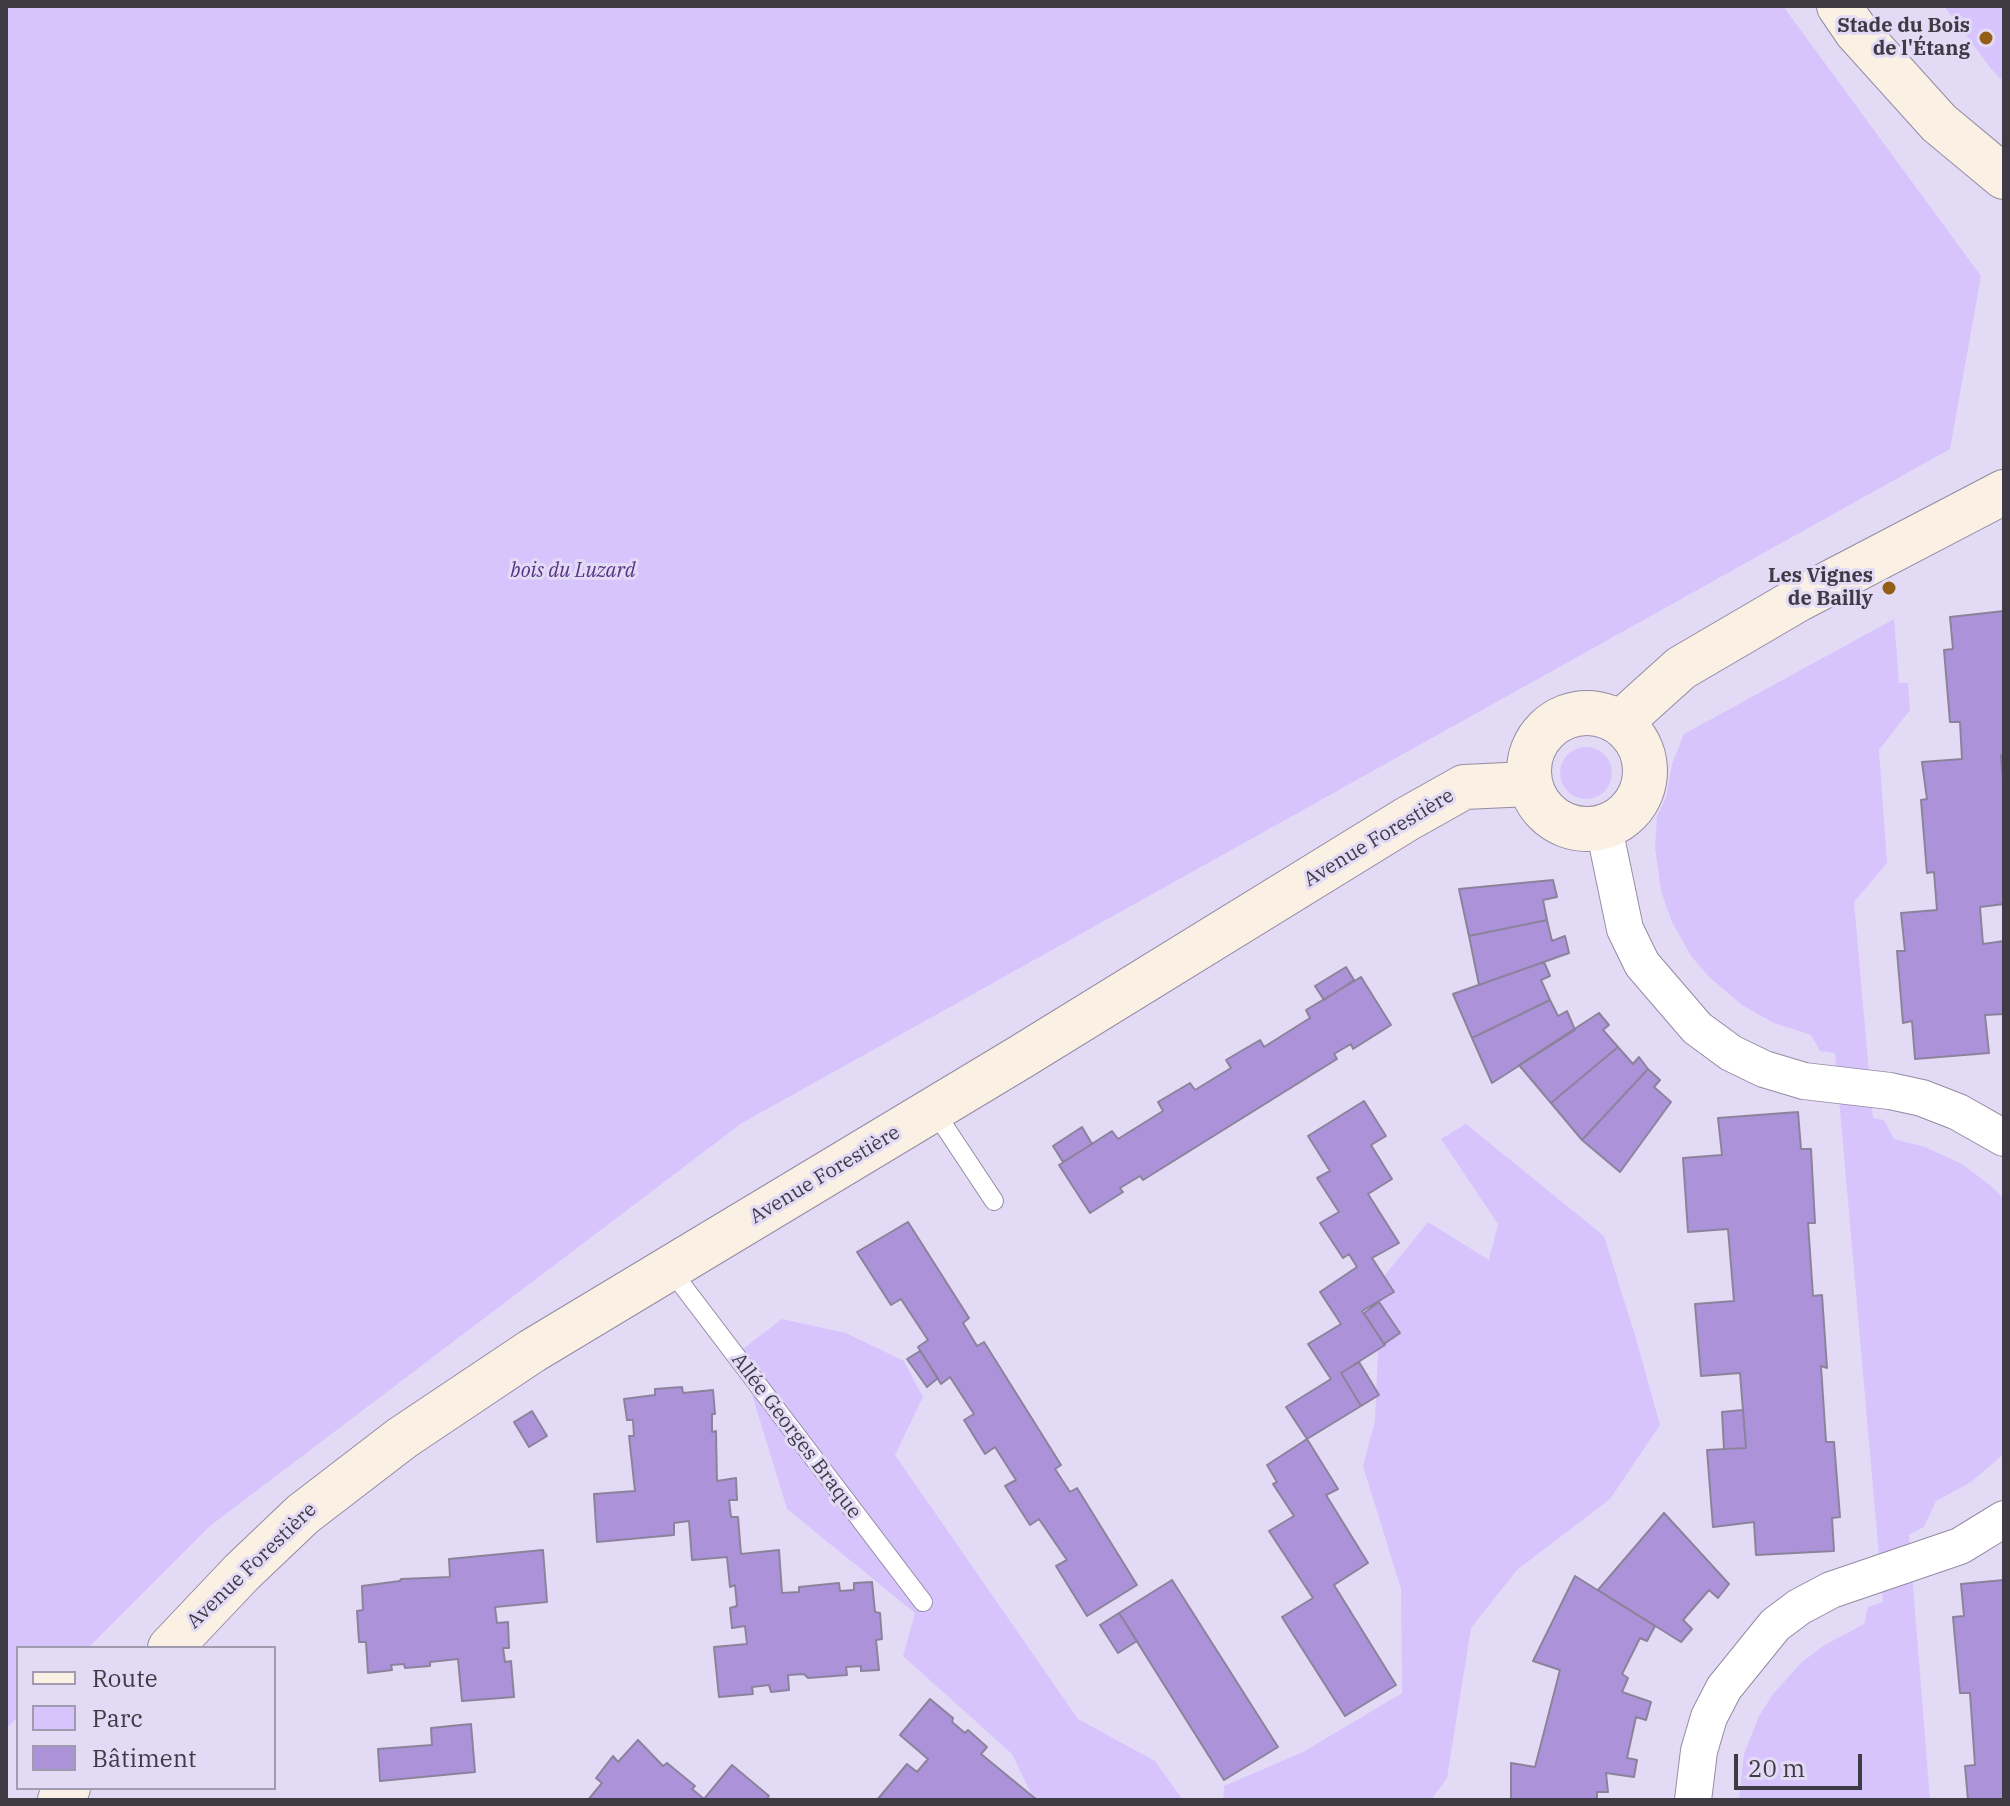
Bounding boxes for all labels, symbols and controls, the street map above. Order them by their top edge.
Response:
place label: Stade du Bois de l'Étang [1837,14,1970,61]
marker: Stade du Bois de l'Étang [1977,29,1995,47]
park label: bois du Luzard [510,559,636,583]
place label: Les Vignes de Bailly [1768,564,1873,611]
marker: Les Vignes de Bailly [1880,579,1898,597]
street label: Avenue Forestière [1300,784,1458,892]
street label: Avenue Forestière [746,1121,904,1229]
street label: Allée Georges Braque [726,1349,866,1523]
street label: Avenue Forestière [182,1498,322,1634]
legend [16,1646,276,1790]
text: Route [92,1662,158,1694]
text: Parc [92,1702,143,1734]
scale bar [1738,1738,1866,1788]
text: Bâtiment [92,1742,197,1774]
text: 20 m [1748,1752,1805,1784]

